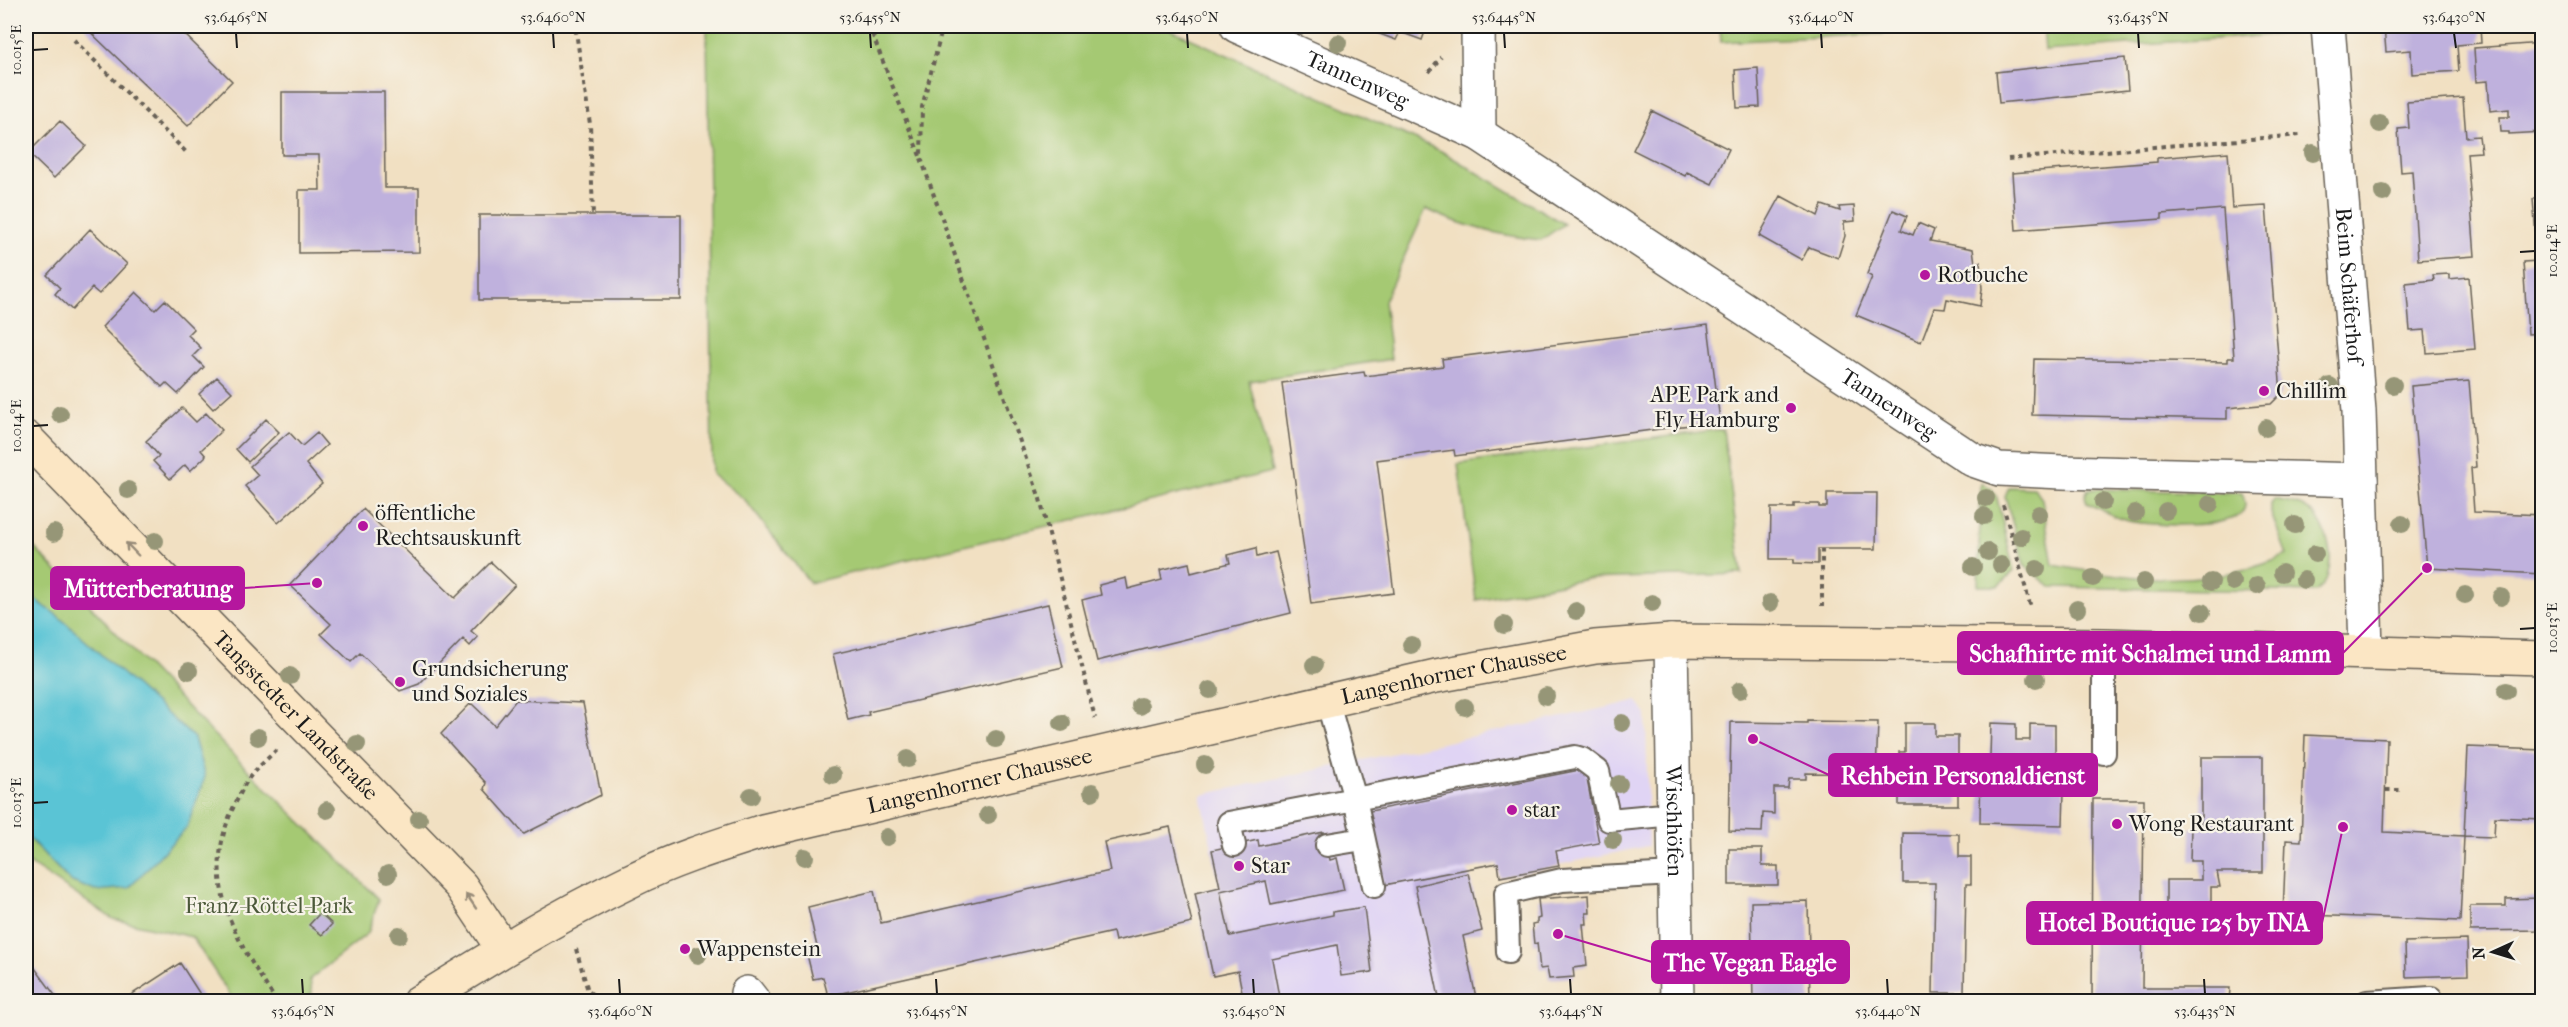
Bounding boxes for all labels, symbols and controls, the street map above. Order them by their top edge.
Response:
text: 53.6465°N [204,8,269,26]
text: 53.6460°N [520,8,586,26]
text: 53.6455°N [839,8,902,26]
text: 53.6450°N [1155,8,1219,26]
text: 53.6445°N [1472,8,1537,26]
text: 53.6440°N [1788,8,1855,26]
text: 53.6435°N [2107,8,2170,26]
text: 53.6430°N [2422,8,2486,26]
text: 10.015°E [7,24,25,76]
street label: Tannenweg [1302,45,1413,114]
street label: Beim Schäferhof [2330,206,2368,369]
text: 10.014°E [2543,224,2561,278]
place label: Rotbuche [1937,262,2028,288]
marker: Rotbuche [1918,268,1932,282]
street label: Tannenweg [1836,363,1942,446]
place label: Chillim [2276,378,2347,404]
place label: APE Park and Fly Hamburg [1649,382,1780,433]
marker: Chillim [2257,384,2271,398]
text: 10.014°E [7,399,25,453]
marker: APE Park and Fly Hamburg [1784,401,1798,415]
place label: öffentliche Rechtsauskunft [375,500,522,551]
marker: öffentliche Rechtsauskunft [356,519,370,533]
one-way arrow [125,541,139,556]
callout: Mütterberatung [51,567,244,609]
text: Mütterberatung [63,575,234,603]
text: 10.013°E [2543,603,2561,653]
street label: Tangstedter Landstraße [208,625,384,806]
callout: Schafhirte mit Schalmei und Lamm [1958,632,2343,674]
street label: Langenhorner Chaussee [1338,639,1569,710]
text: Schafhirte mit Schalmei und Lamm [1969,640,2332,668]
place label: Grundsicherung und Soziales [411,656,568,707]
marker: Grundsicherung und Soziales [393,675,407,689]
street label: Langenhorner Chaussee [865,743,1095,819]
callout: Rehbein Personaldienst [1829,754,2097,796]
text: Rehbein Personaldienst [1841,762,2086,790]
street label: Wischhöfen [1660,764,1688,877]
text: 10.013°E [7,778,25,828]
place label: star [1524,797,1560,823]
marker: star [1505,803,1519,817]
place label: Wong Restaurant [2128,811,2295,837]
marker: Wong Restaurant [2110,817,2124,831]
place label: Star [1251,853,1290,879]
marker: Star [1232,859,1246,873]
park label: Franz-Röttel-Park [185,893,354,919]
one-way arrow [465,893,477,909]
callout: Hotel Boutique 125 by INA [2027,902,2322,944]
text: Hotel Boutique 125 by INA [2038,909,2311,937]
north arrow [2463,922,2523,982]
place label: Wappenstein [696,936,821,962]
callout: The Vegan Eagle [1652,941,1849,983]
marker: Wappenstein [678,942,692,956]
text: N [2469,945,2488,960]
text: The Vegan Eagle [1662,949,1837,977]
text: 53.6465°N [271,1002,336,1020]
text: 53.6460°N [587,1002,653,1020]
text: 53.6455°N [906,1002,969,1020]
text: 53.6450°N [1222,1002,1286,1020]
text: 53.6445°N [1539,1002,1604,1020]
text: 53.6440°N [1855,1002,1922,1020]
text: 53.6435°N [2174,1002,2237,1020]

